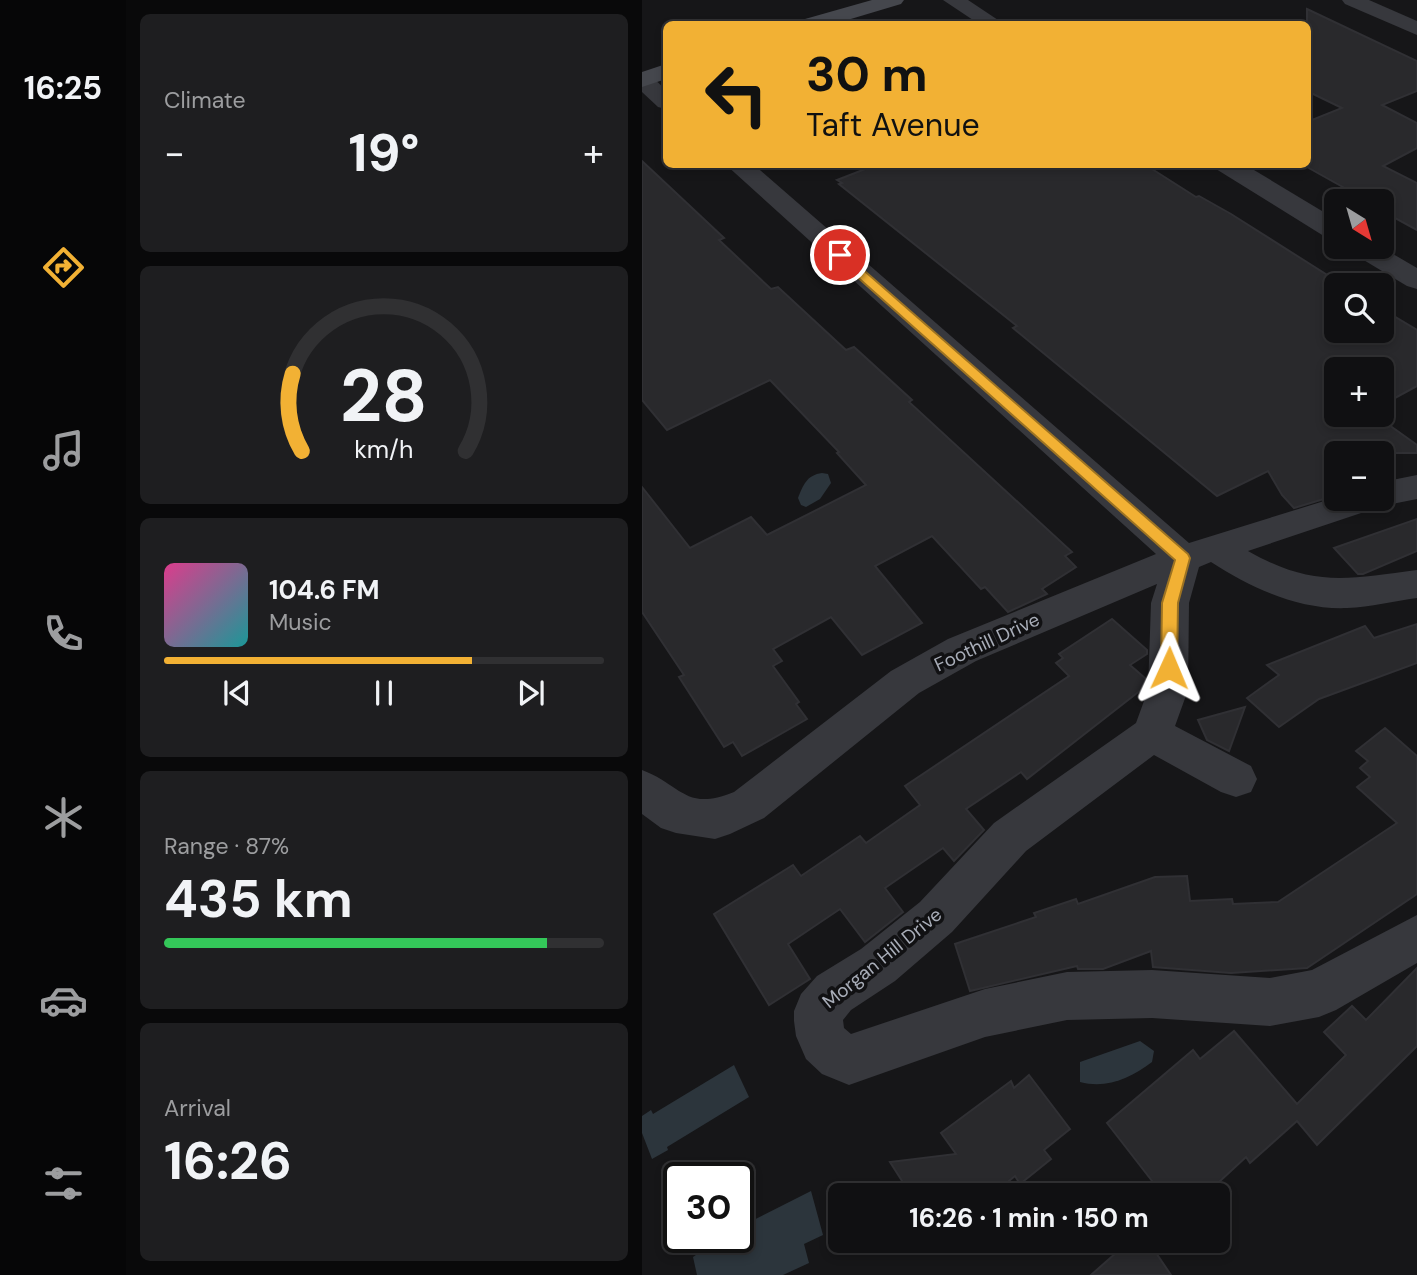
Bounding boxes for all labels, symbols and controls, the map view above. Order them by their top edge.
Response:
text: 30 m [806,42,928,106]
icon: left [691,49,782,140]
text: 16:25 [24,67,102,109]
text: Climate [164,85,246,115]
text: Taft Avenue [806,104,980,146]
text: 19° [349,119,419,187]
text: − [164,128,185,178]
text: + [583,128,604,178]
north arrow [1324,189,1394,259]
map controls [1324,189,1394,511]
pin [810,225,870,285]
icon: arrive [821,236,859,274]
icon: directions [39,243,88,292]
button: search [1324,273,1394,343]
text: 28 [340,350,428,445]
button: + [1324,357,1394,427]
icon: music [39,426,88,475]
text: km/h [354,433,414,466]
button: − [1324,441,1394,511]
text: 104.6 FM [269,573,380,607]
text: Music [269,607,332,637]
street label: Foothill Drive [930,607,1044,677]
icon: phone [39,609,88,658]
position arrow [1132,631,1206,705]
icon: previous [218,674,256,712]
icon: pause [365,674,403,712]
icon: next [512,674,550,712]
icon: climate [39,793,88,842]
text: Range · 87% [164,831,289,861]
text: 435 km [164,865,353,933]
street label: Morgan Hill Drive [817,902,947,1014]
icon: car [39,976,88,1025]
text: Arrival [164,1093,231,1123]
text: 16:26 [164,1127,292,1195]
icon: filters [39,1159,88,1208]
speed limit sign: 30 [663,1162,754,1253]
text: 16:26 · 1 min · 150 m [909,1201,1149,1235]

